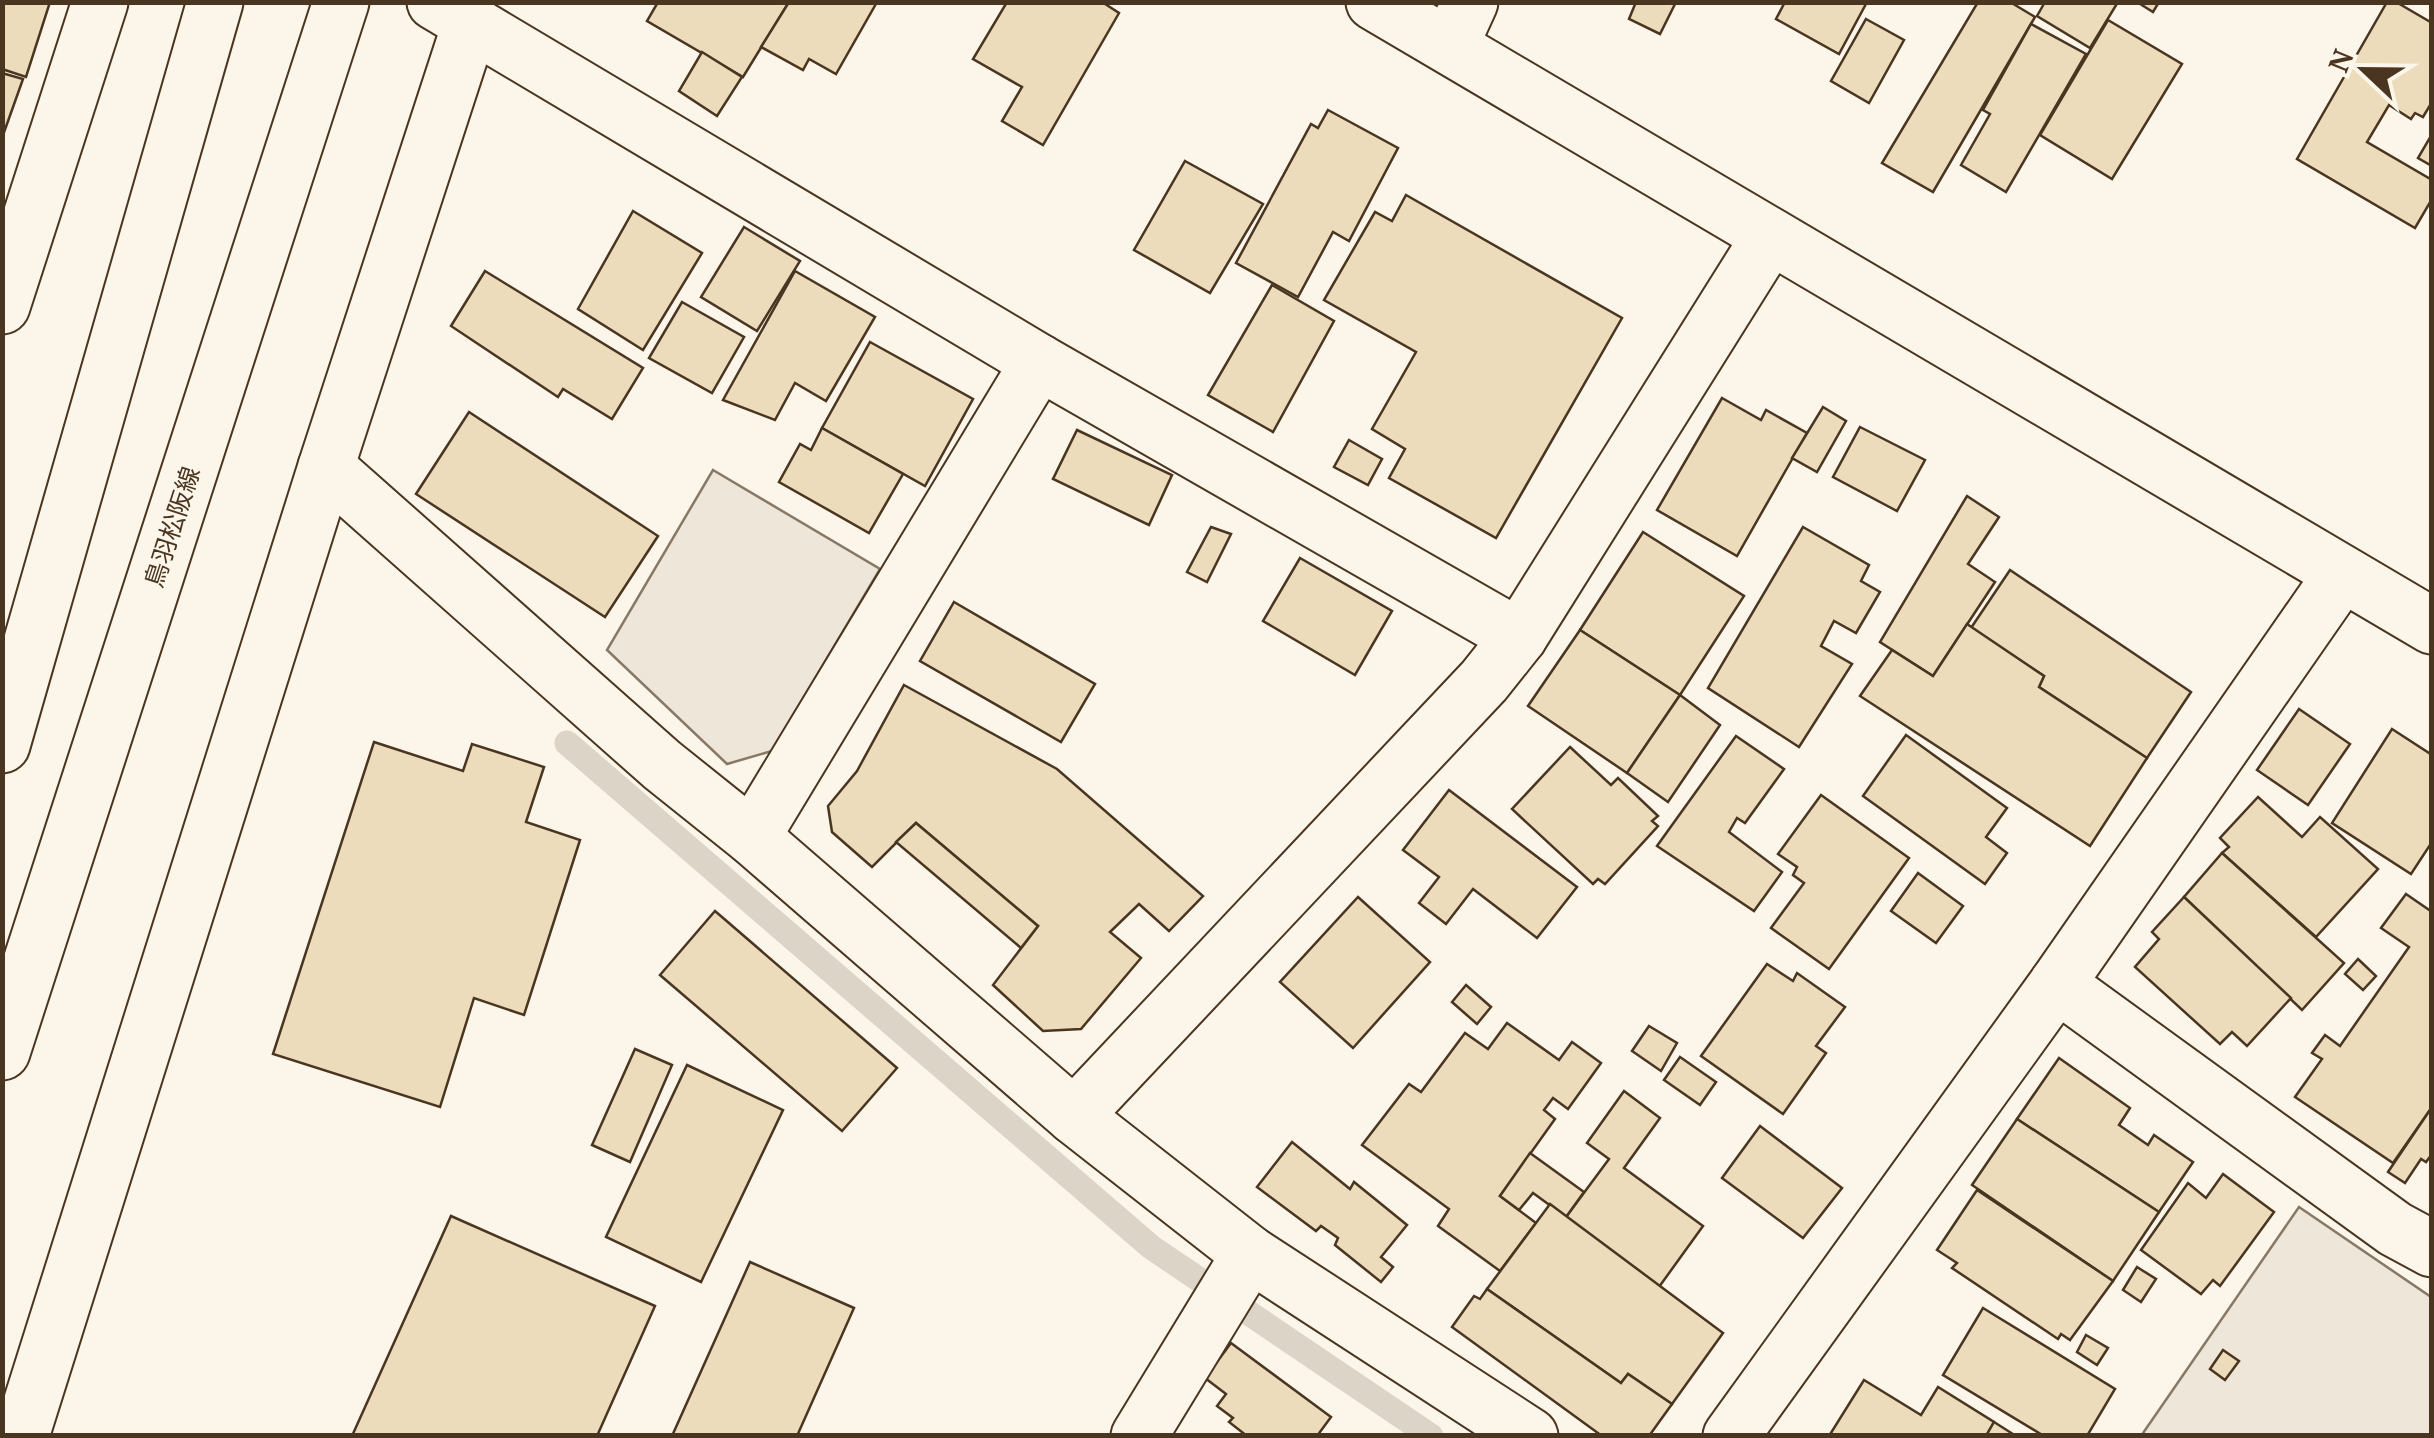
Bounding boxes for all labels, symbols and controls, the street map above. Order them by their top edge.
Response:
north arrow [2314,20,2414,120]
text: N [2319,44,2361,77]
street label: 鳥羽松阪線 [137,462,207,591]

